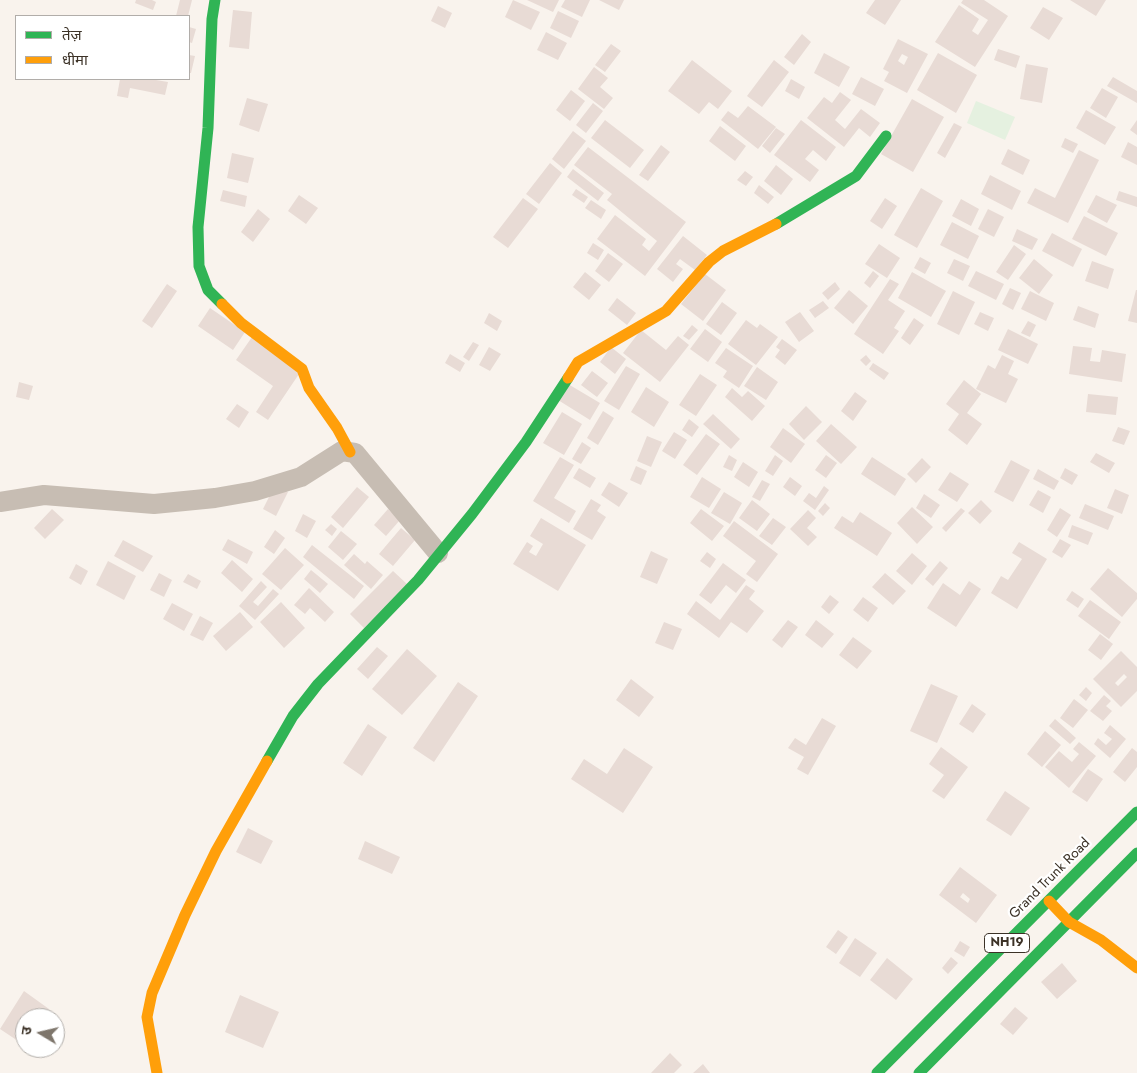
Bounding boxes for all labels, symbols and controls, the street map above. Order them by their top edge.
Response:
legend [15,15,190,80]
text: तेज़ [62,24,82,46]
text: धीमा [62,49,88,71]
street label: Grand Trunk Road [1006,835,1094,923]
road number: NH19 [984,934,1030,952]
north arrow [15,1008,65,1058]
text: उ [16,1025,37,1036]

